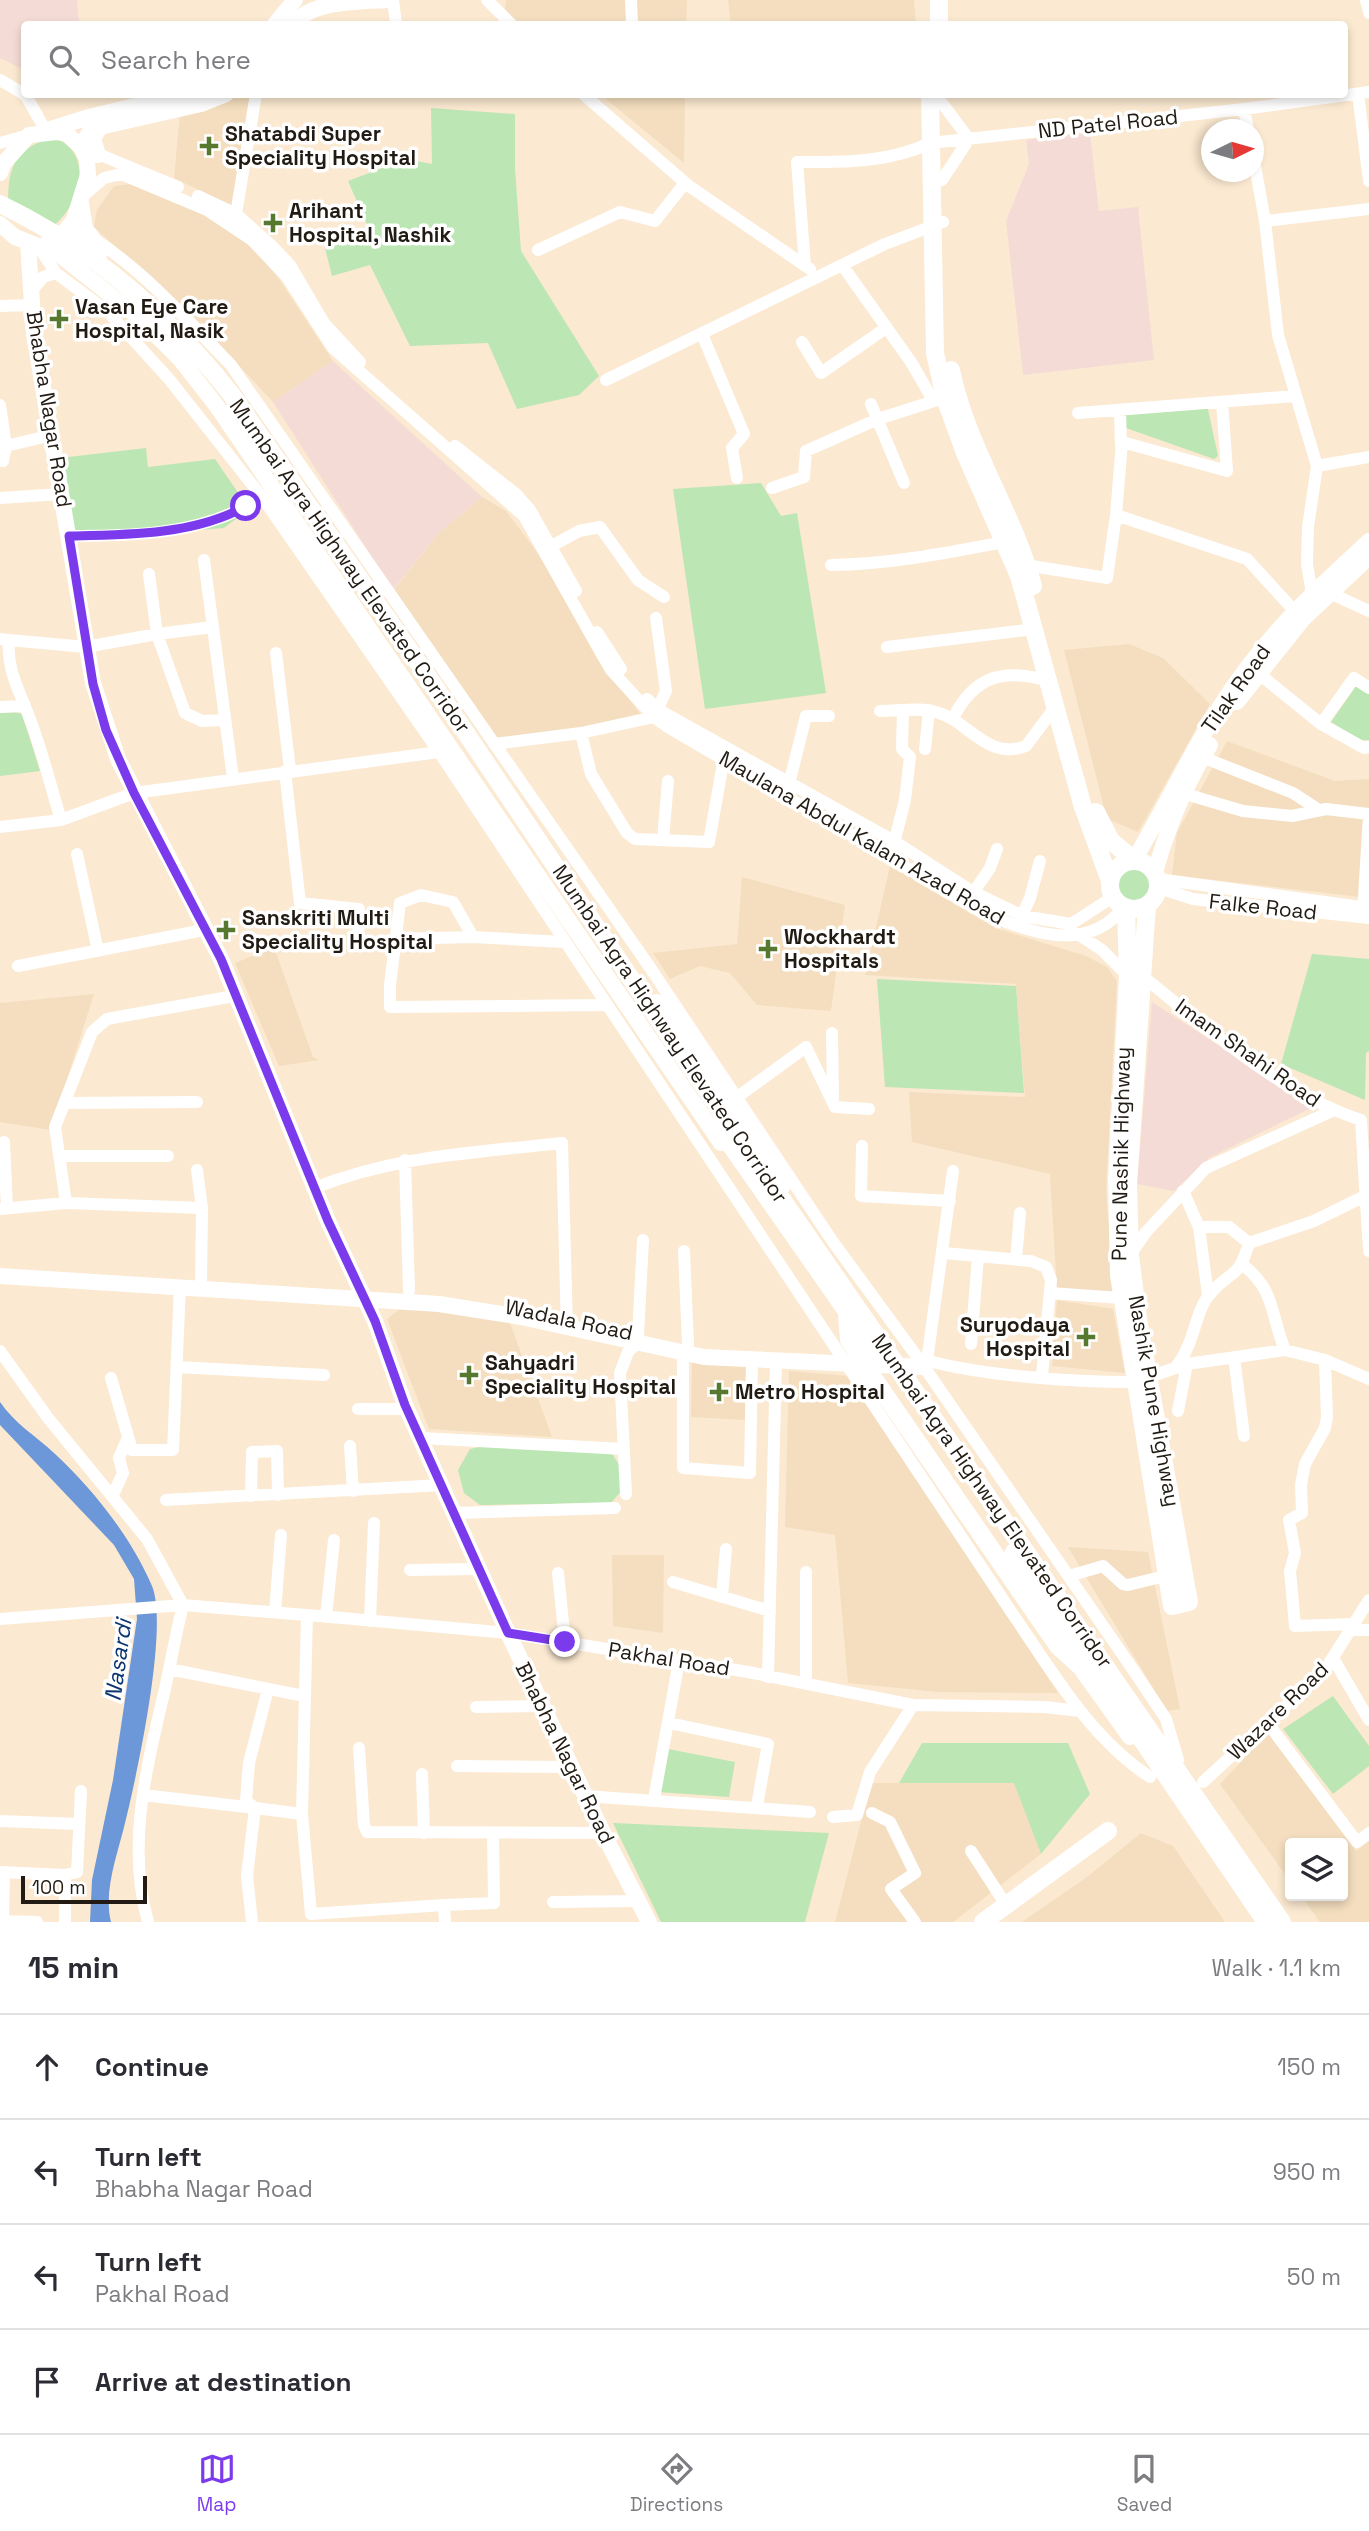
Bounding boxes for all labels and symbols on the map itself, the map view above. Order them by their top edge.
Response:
street label: ND Patel Road [1036,103,1179,144]
north arrow [1201,119,1264,182]
place label: Shatabdi Super Speciality Hospital [225,120,416,171]
marker: Shatabdi Super Speciality Hospital [199,136,219,156]
place label: Arihant Hospital, Nashik [289,197,451,248]
marker: Arihant Hospital, Nashik [263,213,283,233]
place label: Vasan Eye Care Hospital, Nasik [75,293,228,344]
street label: Bhabha Nagar Road [21,309,78,509]
marker: Vasan Eye Care Hospital, Nasik [49,309,69,329]
street label: Mumbai Agra Highway Elevated Corridor [224,393,477,738]
route start [230,490,261,521]
street label: Tilak Road [1195,639,1276,739]
street label: Maulana Abdul Kalam Azad Road [715,745,1010,931]
street label: Mumbai Agra Highway Elevated Corridor [547,859,794,1208]
street label: Falke Road [1208,887,1318,926]
place label: Sanskriti Multi Speciality Hospital [242,904,433,955]
marker: Sanskriti Multi Speciality Hospital [216,920,236,940]
place label: Wockhardt Hospitals [784,923,896,974]
marker: Wockhardt Hospitals [758,939,778,959]
street label: Imam Shahi Road [1170,992,1326,1113]
street label: Pune Nashik Highway [1105,1047,1136,1261]
street label: Wadala Road [503,1293,635,1346]
street label: Nashik Pune Highway [1123,1293,1186,1509]
place label: Suryodaya Hospital [960,1311,1070,1362]
marker: Suryodaya Hospital [1076,1327,1096,1347]
street label: Mumbai Agra Highway Elevated Corridor [866,1328,1119,1673]
place label: Sahyadri Speciality Hospital [485,1349,676,1400]
marker: Sahyadri Speciality Hospital [459,1365,479,1385]
place label: Metro Hospital [735,1378,885,1405]
marker: Metro Hospital [709,1382,729,1402]
water label: Nasardi [97,1615,139,1703]
route end [549,1626,580,1657]
street label: Pakhal Road [606,1636,732,1681]
street label: Wazare Road [1221,1656,1334,1766]
street label: Bhabha Nagar Road [510,1657,621,1848]
scale bar [21,1873,147,1905]

